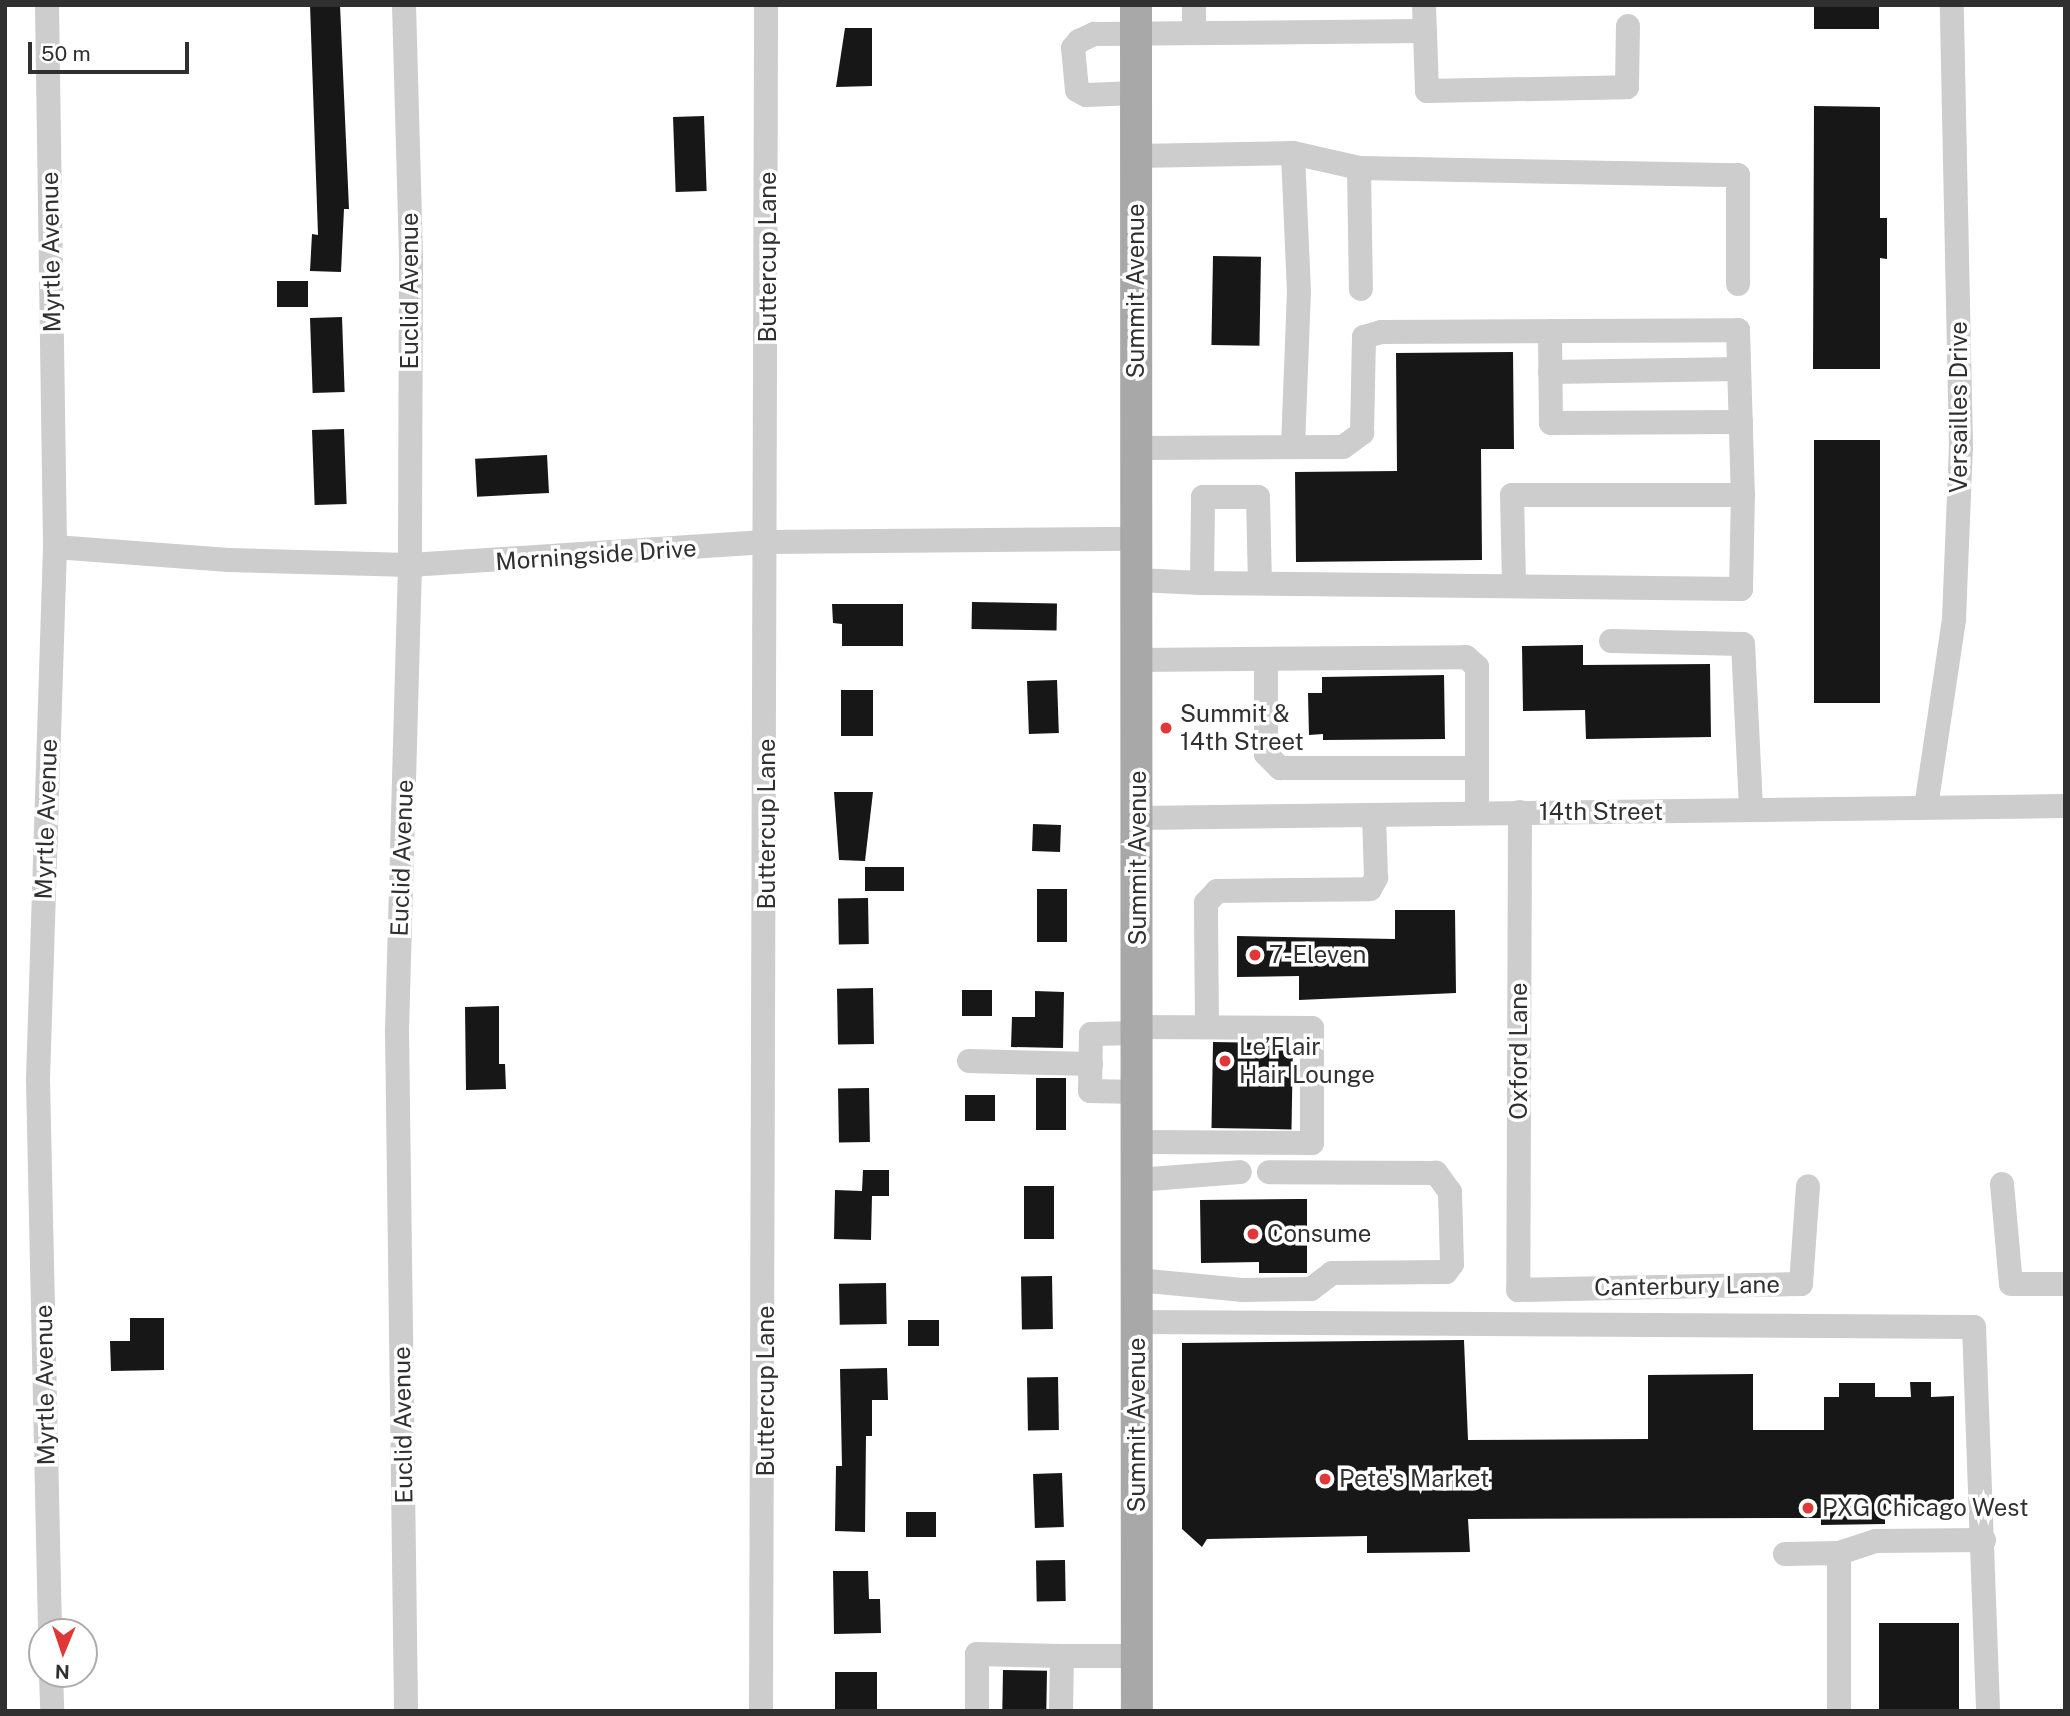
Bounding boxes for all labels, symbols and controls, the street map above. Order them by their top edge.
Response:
scale bar [32,28,192,72]
text: 50 m [41,41,91,66]
street label: Myrtle Avenue [35,171,67,333]
street label: Buttercup Lane [754,171,782,343]
street label: Summit Avenue [1122,203,1150,379]
street label: Euclid Avenue [396,212,424,370]
street label: Versailles Drive [1945,321,1973,493]
street label: Morningside Drive [494,534,698,576]
place label: Summit & 14th Street [1180,700,1304,756]
marker: Summit & 14th Street [1158,720,1174,736]
street label: Myrtle Avenue [29,738,63,900]
street label: Buttercup Lane [753,738,781,910]
street label: Summit Avenue [1124,770,1152,946]
street label: Euclid Avenue [385,779,419,937]
street label: 14th Street [1539,798,1663,826]
place label: 7-Eleven [1269,941,1366,969]
marker: 7-Eleven [1247,947,1263,963]
street label: Oxford Lane [1505,982,1533,1120]
place label: Le’Flair Hair Lounge [1239,1033,1375,1089]
marker: Le’Flair Hair Lounge [1217,1053,1233,1069]
place label: Consume [1267,1220,1371,1248]
marker: Consume [1245,1226,1261,1242]
street label: Canterbury Lane [1594,1270,1780,1302]
street label: Myrtle Avenue [29,1304,61,1466]
street label: Buttercup Lane [752,1305,780,1477]
street label: Summit Avenue [1123,1337,1151,1513]
street label: Euclid Avenue [387,1346,419,1504]
place label: Pete's Market [1339,1465,1489,1493]
marker: Pete's Market [1317,1471,1333,1487]
place label: PXG Chicago West [1822,1494,2029,1522]
marker: PXG Chicago West [1800,1500,1816,1516]
north arrow [28,1618,98,1688]
text: N [55,1661,70,1683]

